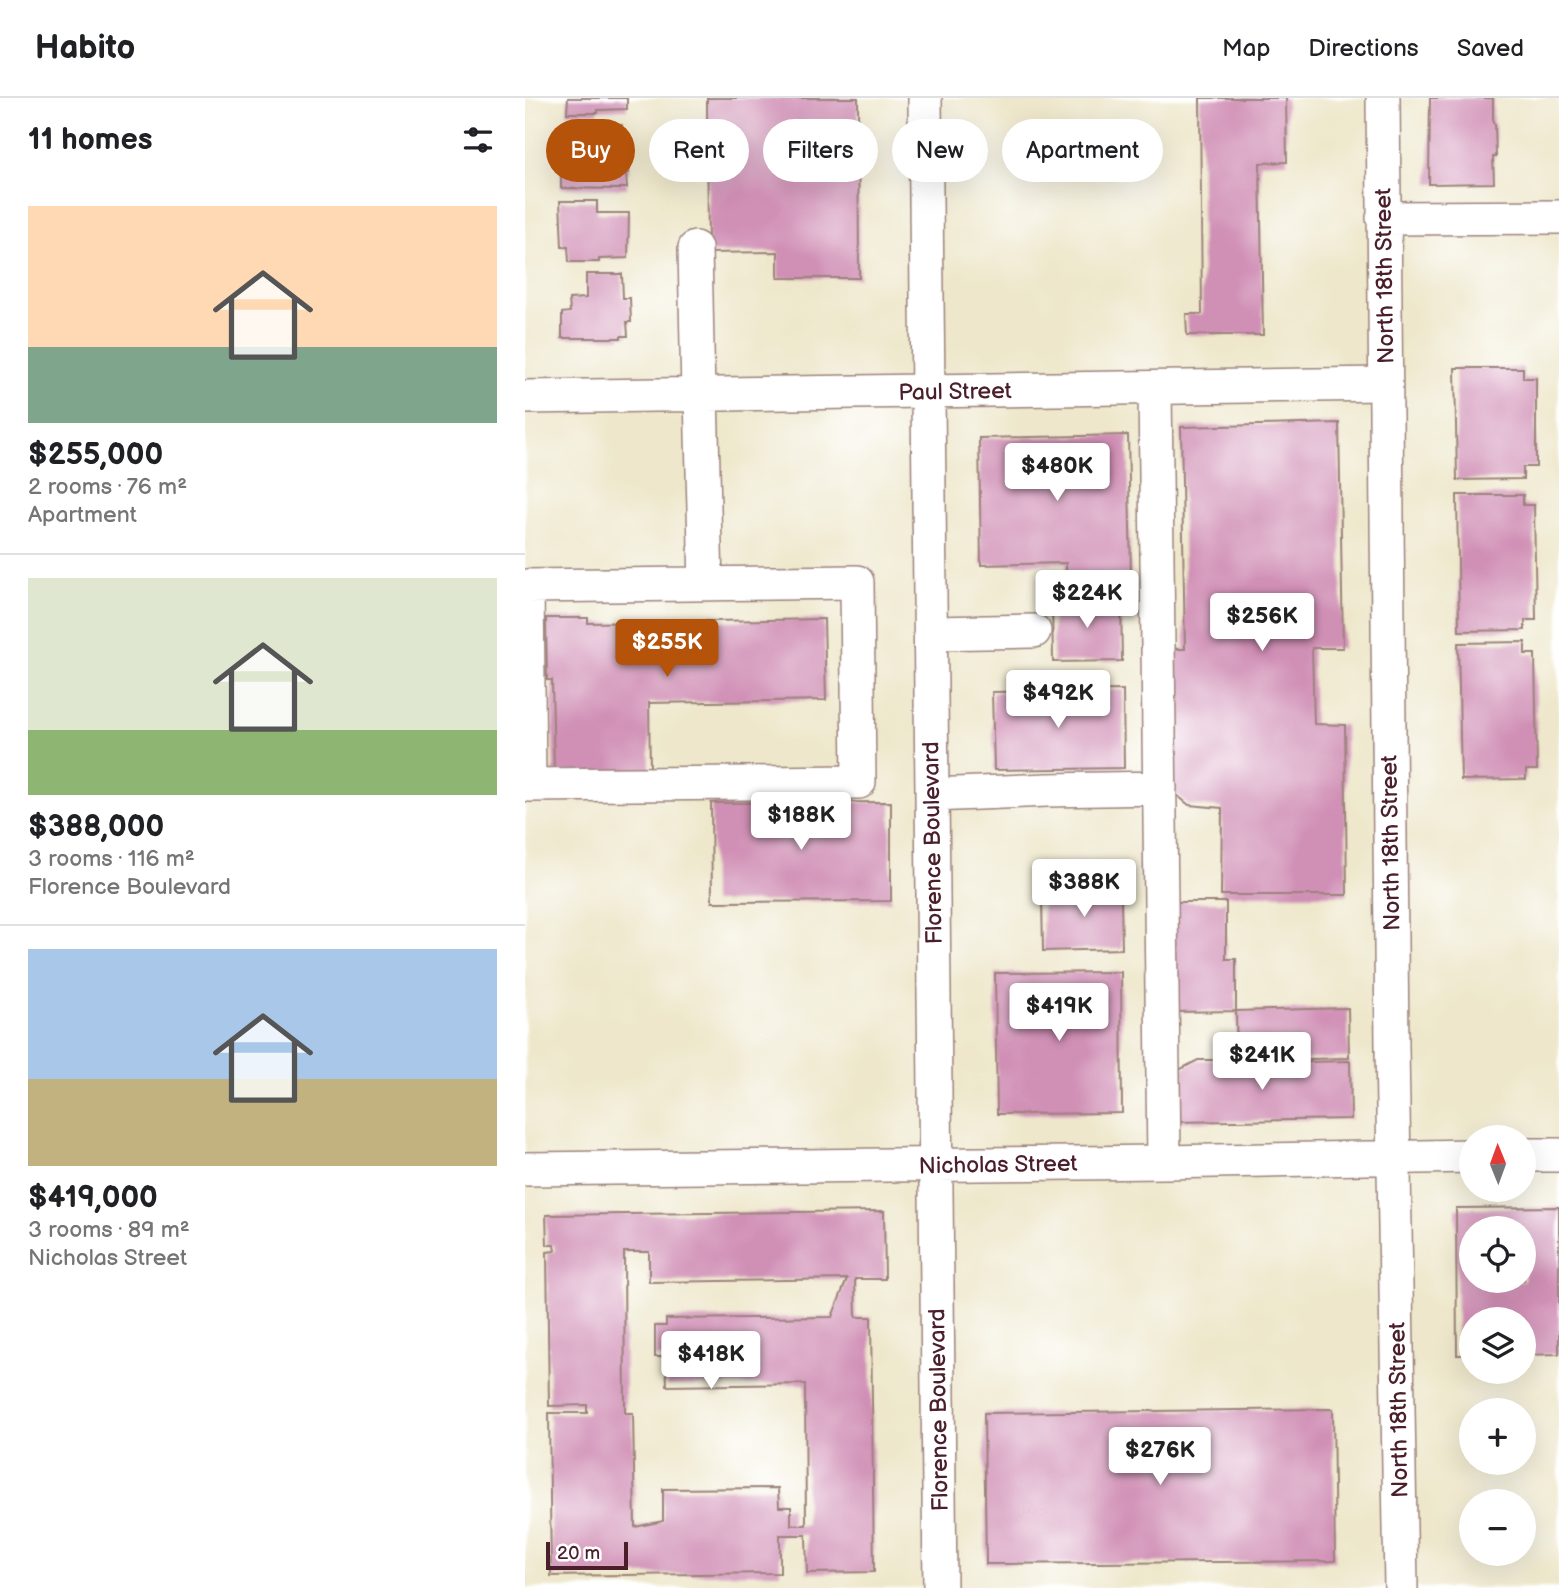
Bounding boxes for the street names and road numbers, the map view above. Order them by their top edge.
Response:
street label: North 18th Street [1369,188,1401,364]
street label: Paul Street [898,377,1012,407]
street label: Florence Boulevard [917,741,949,945]
street label: North 18th Street [1375,755,1407,931]
street label: Nicholas Street [918,1150,1078,1180]
street label: Florence Boulevard [923,1308,955,1512]
street label: North 18th Street [1383,1322,1415,1498]

